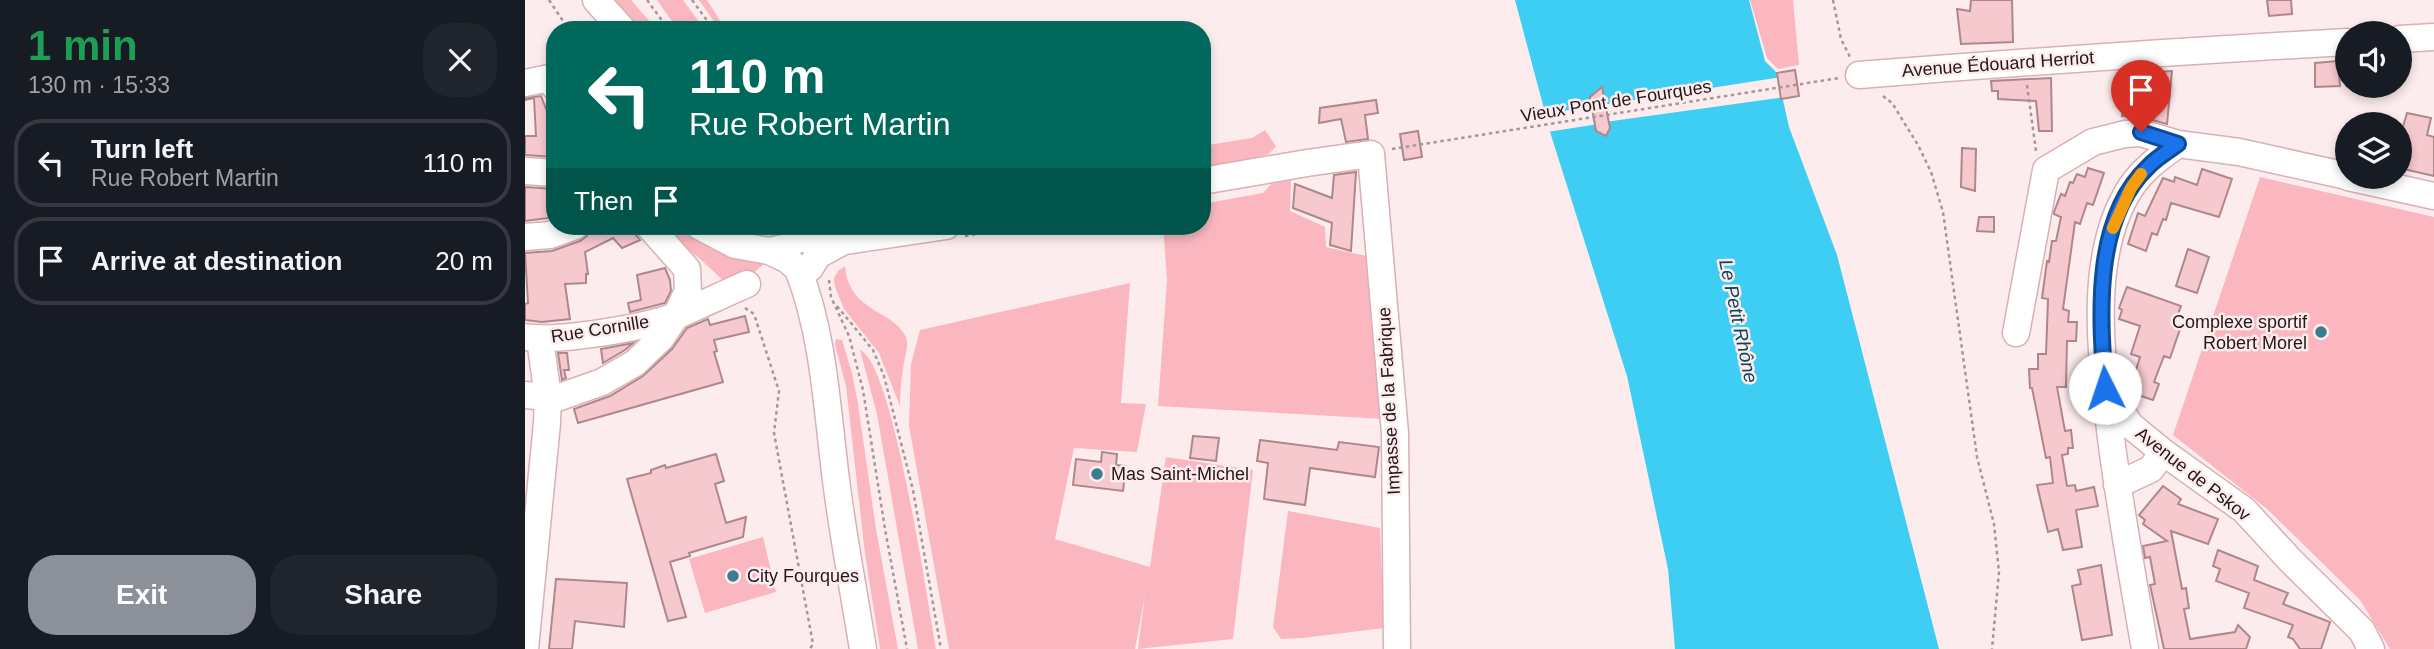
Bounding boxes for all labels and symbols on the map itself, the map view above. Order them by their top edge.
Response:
street label: Avenue Édouard Herriot [1901,47,2095,81]
pin [2111,60,2171,132]
street label: Vieux Pont de Fourques [1519,76,1713,126]
water label: Le Petit Rhône [1715,257,1762,385]
street label: Impasse de la Fabrique [1374,307,1404,495]
street label: Rue Cornille [550,311,650,347]
place label: Complexe sportif Robert Morel [2172,312,2308,353]
marker: Complexe sportif Robert Morel [2313,324,2329,340]
position arrow [2068,351,2142,425]
street label: Avenue de Pskov [2132,423,2254,525]
place label: Mas Saint-Michel [1111,464,1249,484]
marker: Mas Saint-Michel [1089,466,1105,482]
place label: City Fourques [747,566,859,586]
marker: City Fourques [725,568,741,584]

